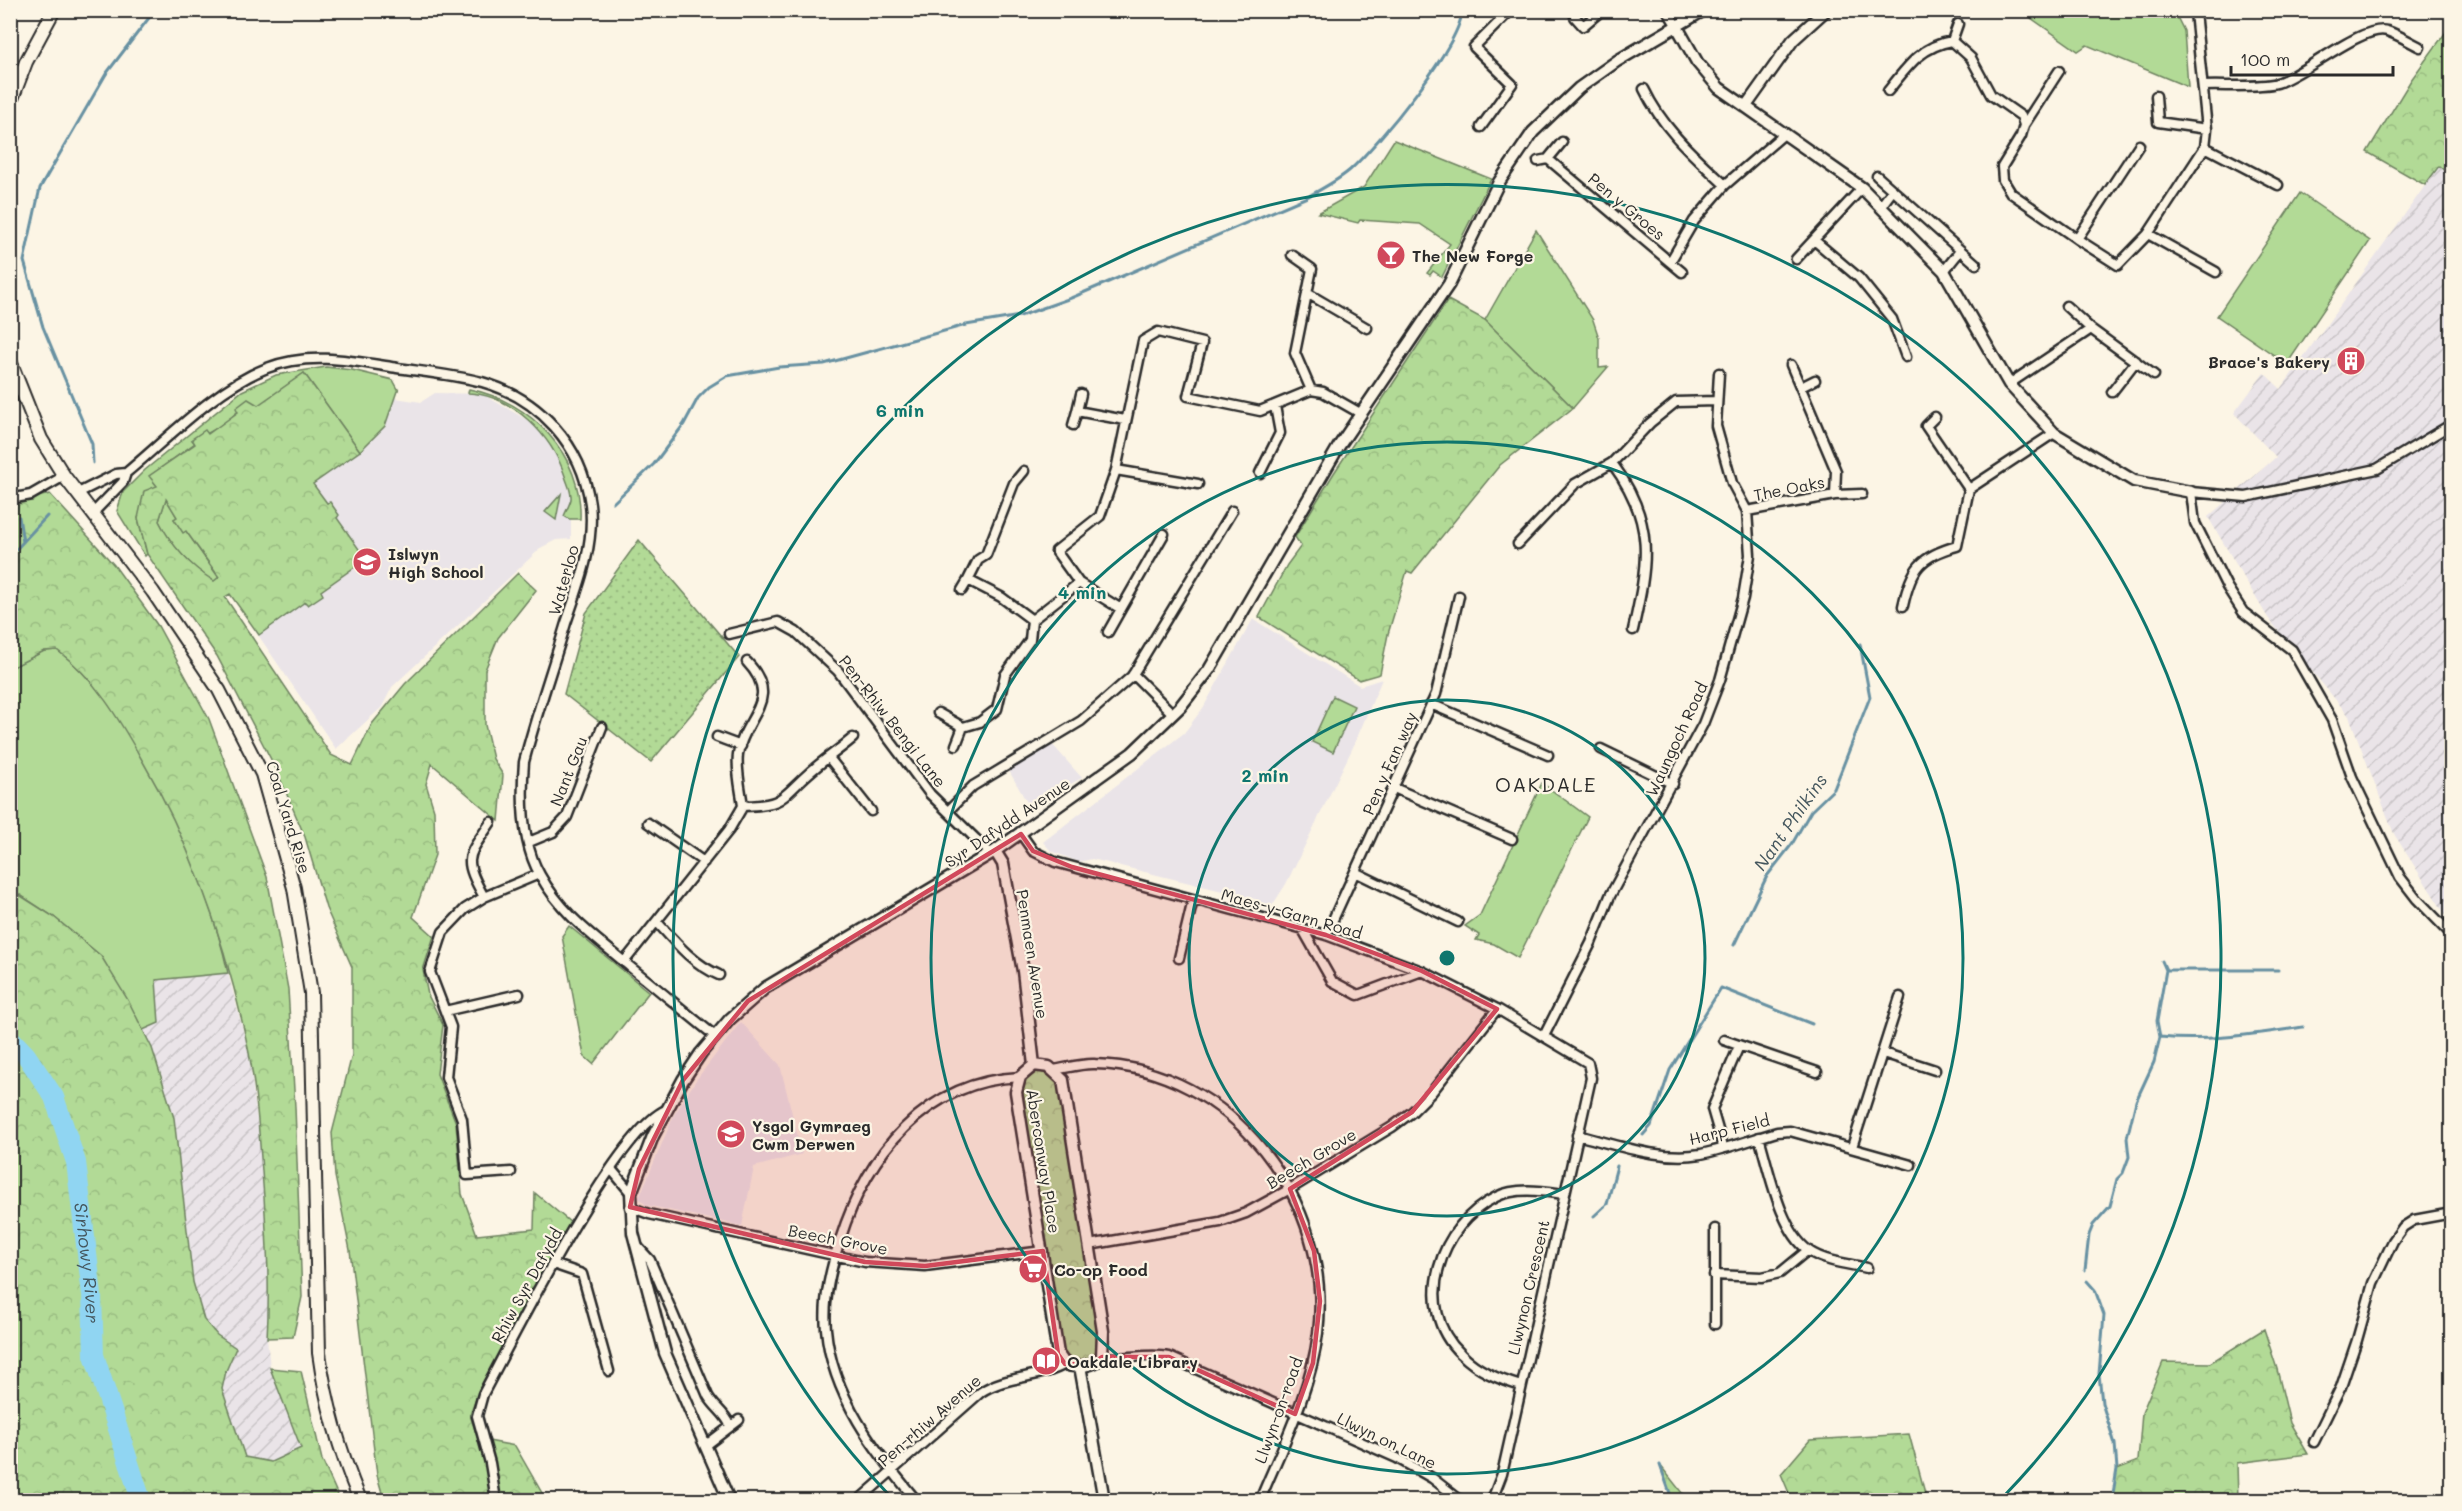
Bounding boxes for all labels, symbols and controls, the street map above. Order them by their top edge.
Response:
scale bar [2231,39,2393,77]
text: 100 m [2240,47,2290,71]
street label: Pen y Groes [1584,168,1670,244]
bar icon: The New Forge [1375,239,1407,271]
place label: The New Forge [1412,245,1533,266]
building icon: Brace's Bakery [2335,345,2367,377]
place label: Brace's Bakery [2208,351,2330,372]
text: 6 min [876,398,924,422]
street label: The Oaks [1752,471,1826,505]
place label: Islwyn High School [388,543,484,582]
street label: Waterloo [543,543,583,617]
school or university icon: Islwyn High School [351,546,383,578]
text: 4 min [1058,580,1106,604]
street label: Pen-Rhiw Bengi Lane [835,651,951,791]
street label: Waungoch Road [1640,678,1712,800]
street label: Pen y Fan way [1357,708,1421,818]
street label: Nant Gau [545,733,591,809]
street label: Coal Yard Rise [262,758,316,876]
text: 2 min [1241,763,1289,787]
water label: Nant Philkins [1748,769,1832,875]
district label: OAKDALE [1495,771,1597,797]
street label: Syr Dafydd Avenue [940,772,1074,872]
street label: Maes-y-Garn Road [1219,883,1365,943]
street label: Penmaen Avenue [1012,888,1054,1020]
centre of rings [1437,948,1457,968]
street label: Aberconway Place [1022,1087,1066,1235]
street label: Harp Field [1687,1109,1771,1149]
place label: Ysgol Gymraeg Cwm Derwen [752,1115,871,1154]
school or university icon: Ysgol Gymraeg Cwm Derwen [715,1118,747,1150]
street label: Beech Grove [1262,1123,1360,1193]
water label: Sirhowy River [69,1201,105,1324]
street label: Llwynon Crescent [1502,1217,1554,1357]
street label: Beech Grove [786,1219,890,1259]
street label: Rhiw Syr Dafydd [486,1224,566,1346]
supermarket icon: Co-op Food [1017,1253,1049,1285]
place label: Co-op Food [1054,1259,1148,1280]
library icon: Oakdale Library [1030,1345,1062,1377]
place label: Oakdale Library [1067,1351,1198,1372]
street label: Llwyn-on-road [1249,1354,1307,1466]
street label: Pen-rhiw Avenue [873,1369,985,1471]
street label: Llwyn on Lane [1334,1407,1440,1473]

